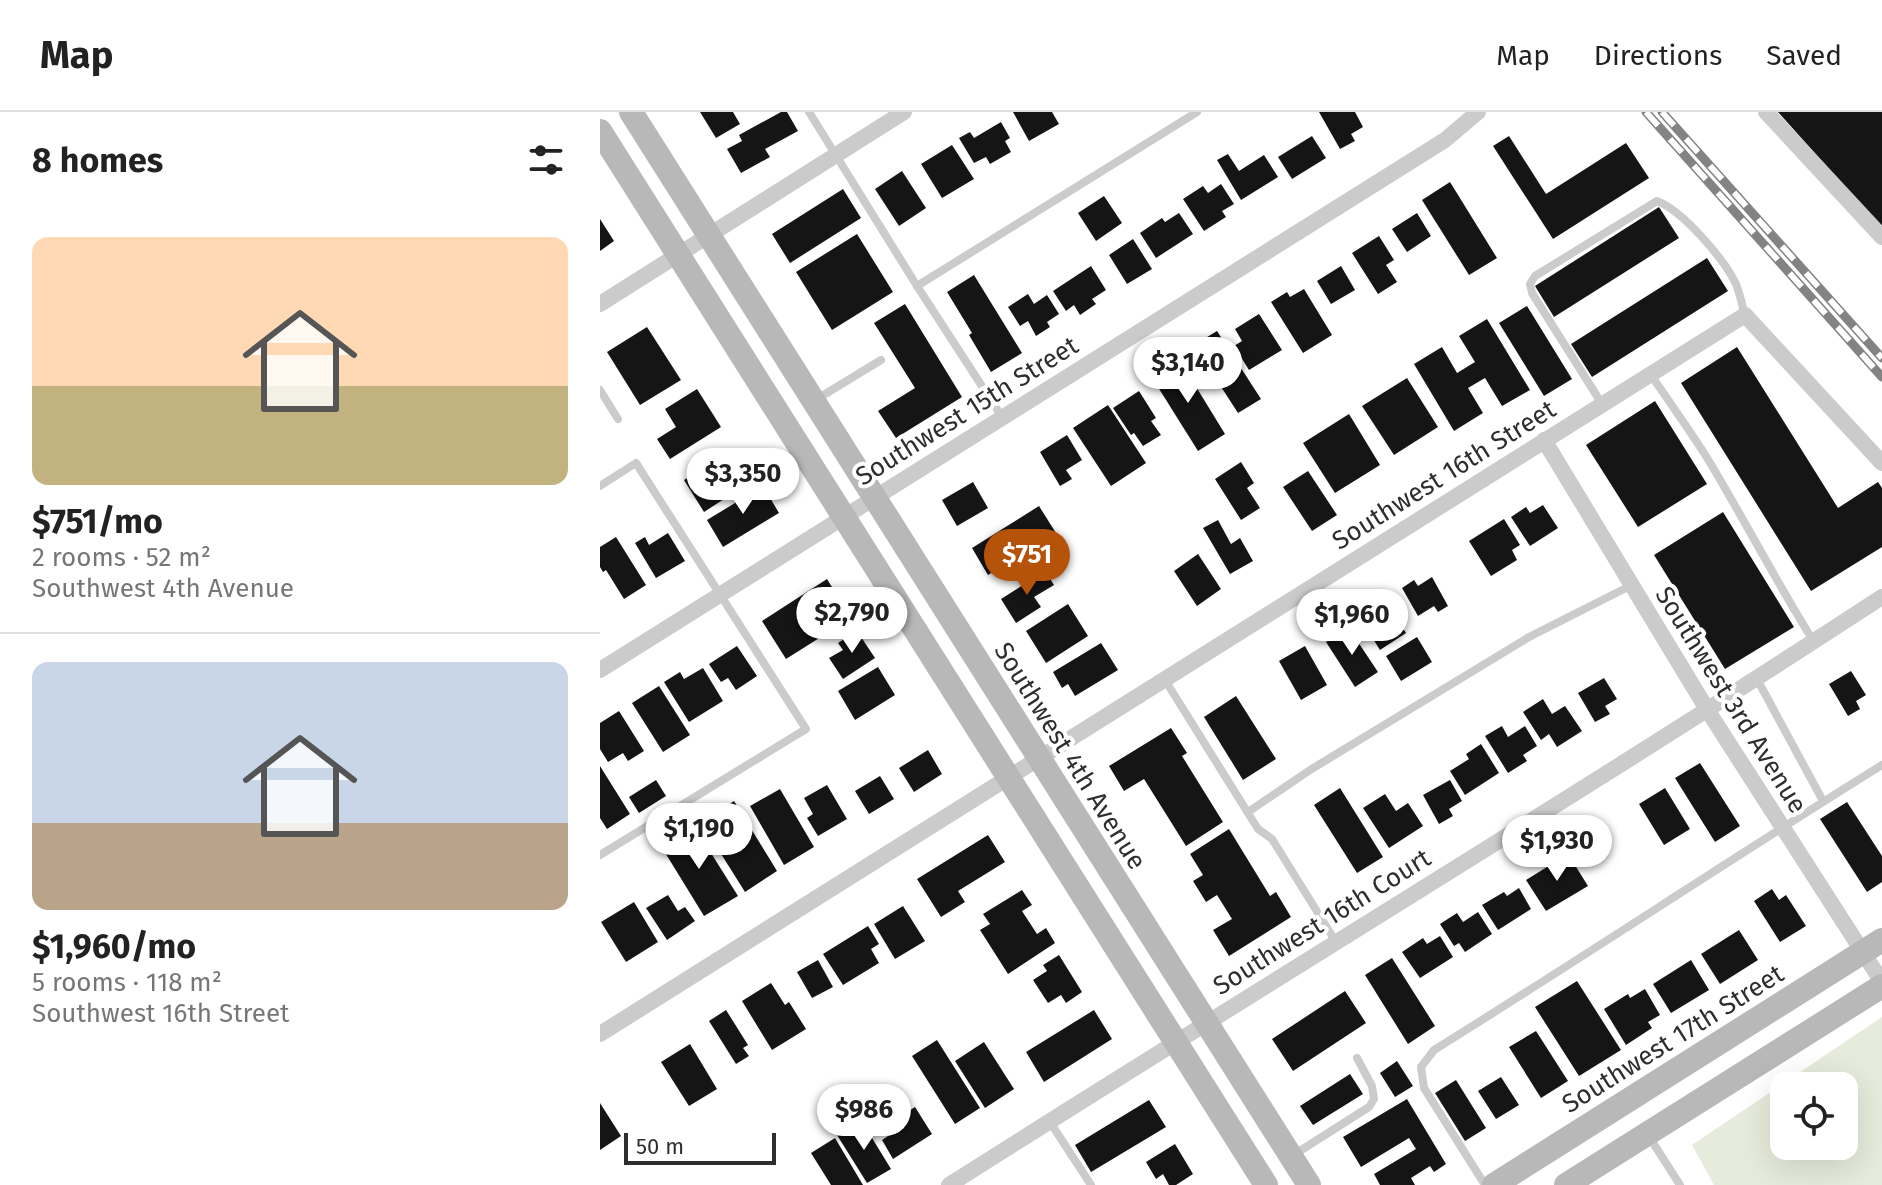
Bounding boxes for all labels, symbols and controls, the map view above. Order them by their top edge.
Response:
text: Map [40,32,113,78]
text: Map [1496,39,1550,72]
text: Directions [1594,39,1722,72]
text: Saved [1766,39,1842,72]
icon: filters [524,138,568,182]
text: 8 homes [32,140,163,181]
icon: home [228,289,372,433]
street label: Southwest 15th Street [850,330,1084,492]
pin: $3,140 [1123,337,1253,405]
text: $3,140 [1151,347,1225,378]
street label: Southwest 16th Street [1327,393,1562,556]
pin: $3,350 [678,448,808,516]
text: $3,350 [704,458,782,489]
text: $751/mo [32,501,163,542]
pin: $751 [980,529,1074,597]
text: $751 [1002,539,1052,570]
text: 2 rooms · 52 m² [32,542,211,573]
text: Southwest 4th Avenue [32,573,294,604]
street label: Southwest 3rd Avenue [1649,581,1813,819]
pin: $2,790 [787,587,917,655]
pin: $1,960 [1287,589,1417,657]
text: $2,790 [814,597,890,628]
text: $1,960 [1314,599,1390,630]
street label: Southwest 4th Avenue [987,637,1153,875]
icon: home [228,714,372,858]
pin: $1,190 [634,803,764,871]
text: $1,190 [664,813,734,844]
pin: $1,930 [1492,815,1622,883]
text: $1,930 [1520,825,1594,856]
street label: Southwest 16th Court [1207,842,1437,1002]
text: $1,960/mo [32,926,196,967]
street label: Southwest 17th Street [1557,958,1790,1120]
text: 5 rooms · 118 m² [32,967,222,998]
text: Southwest 16th Street [32,998,290,1029]
map controls [1770,1072,1858,1160]
button: locate [1770,1072,1858,1160]
pin: $986 [817,1084,911,1152]
text: $986 [835,1094,893,1125]
scale bar [624,1129,776,1165]
text: 50 m [636,1133,684,1160]

